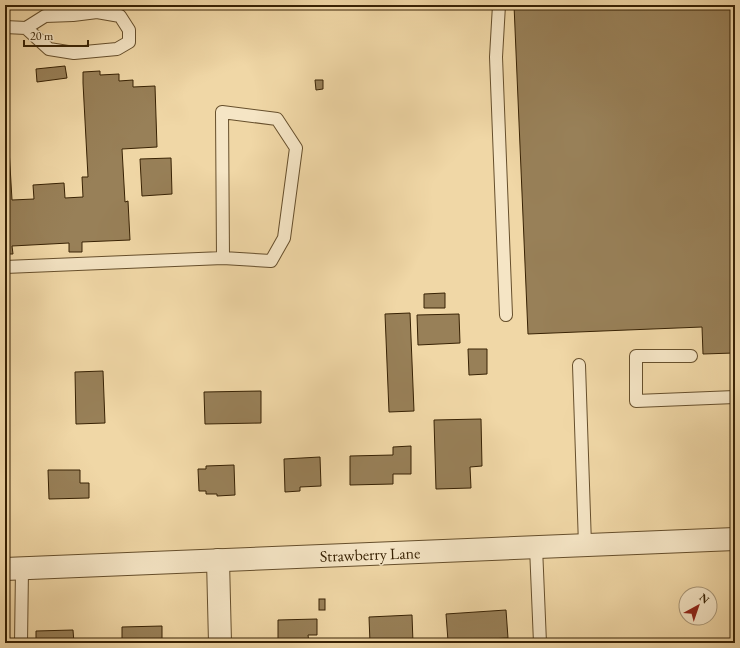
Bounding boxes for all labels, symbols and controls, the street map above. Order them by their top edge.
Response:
scale bar [24,22,88,48]
text: 20 m [30,28,54,44]
street label: Strawberry Lane [319,542,421,567]
north arrow [678,586,718,626]
text: N [697,590,712,607]

